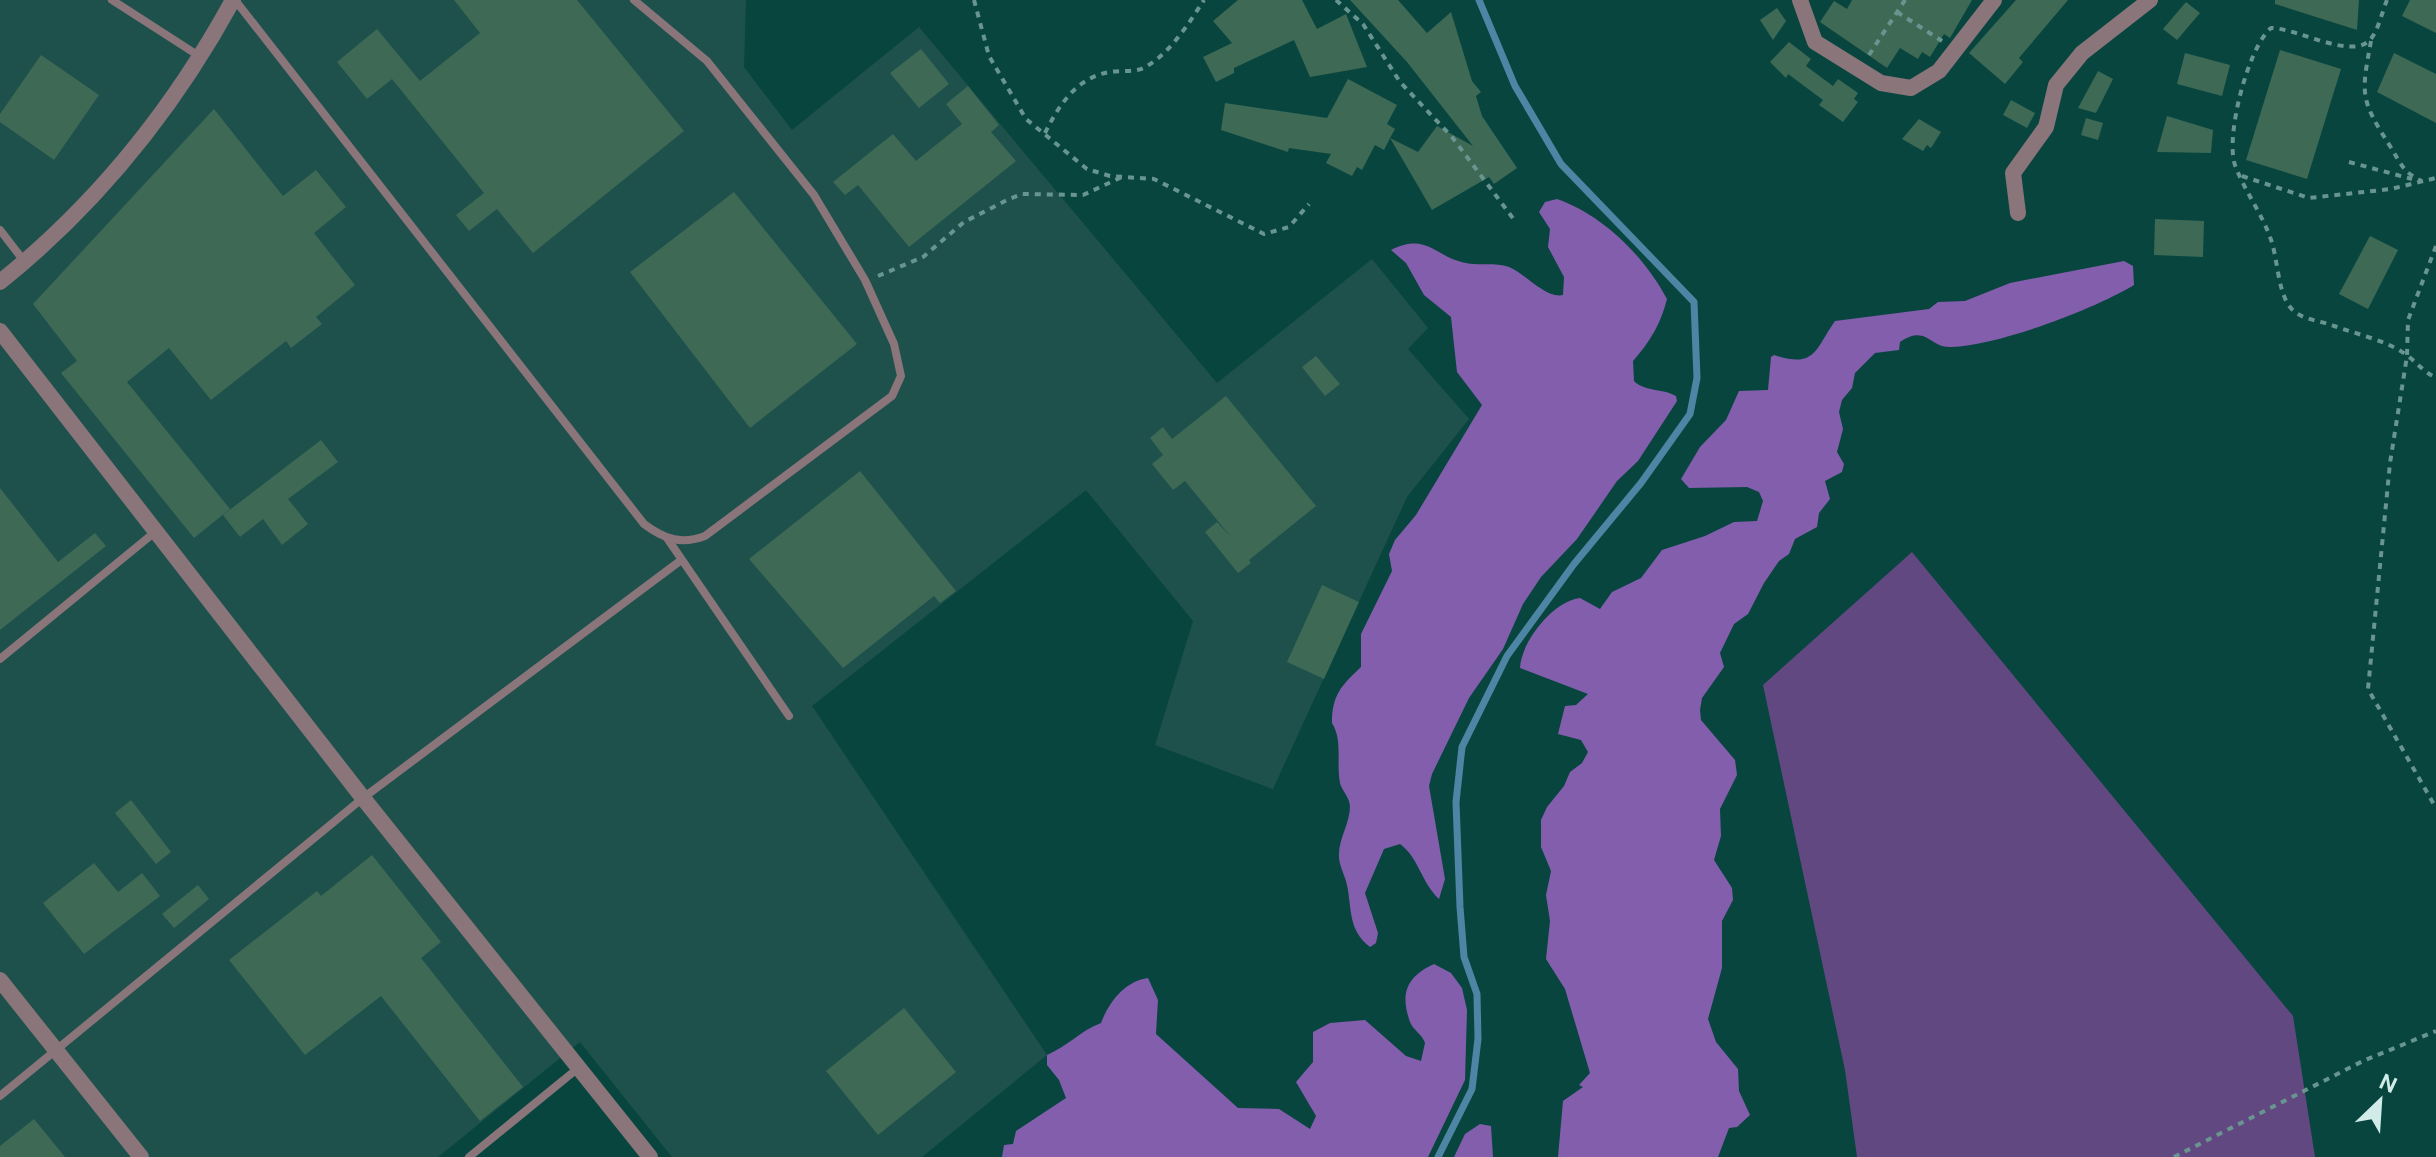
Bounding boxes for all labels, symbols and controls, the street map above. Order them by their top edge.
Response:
north arrow [2340,1061,2420,1141]
text: N [2375,1067,2402,1100]

